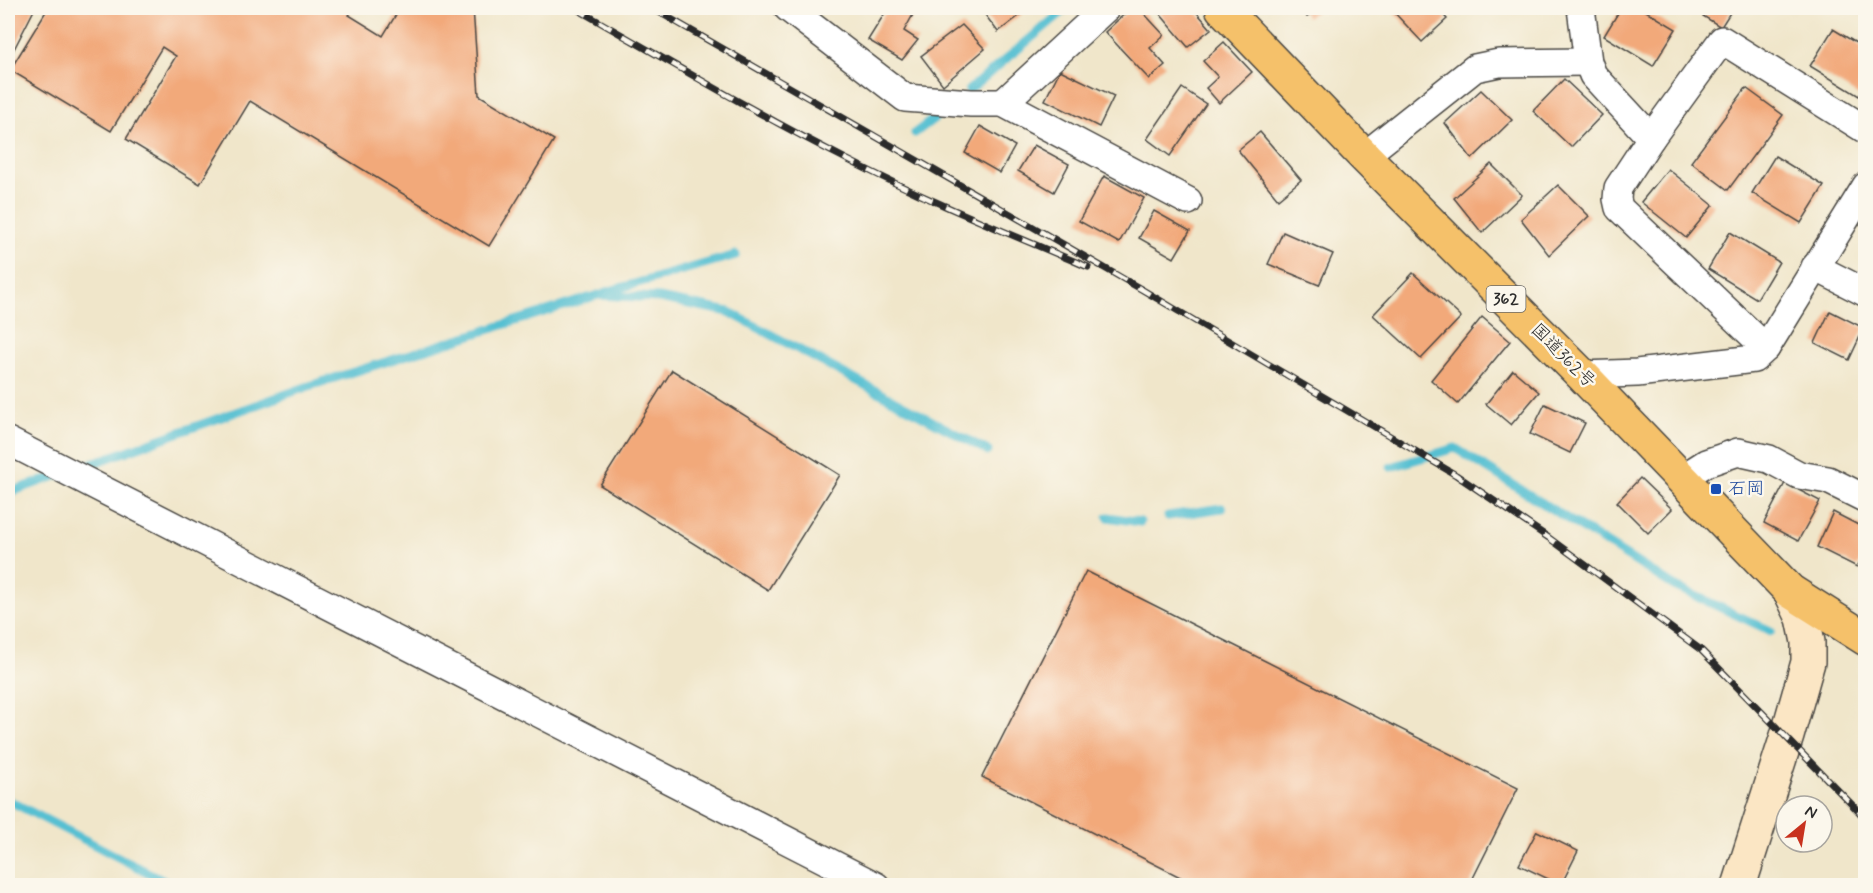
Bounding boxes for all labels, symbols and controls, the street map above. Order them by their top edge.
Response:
road number: 362 [1486,286,1526,312]
street label: 国道362号 [1525,318,1601,394]
place label: 石岡 [1728,477,1764,501]
marker: 石岡 [1709,482,1723,496]
north arrow [1774,794,1834,854]
text: N [1801,801,1821,824]

